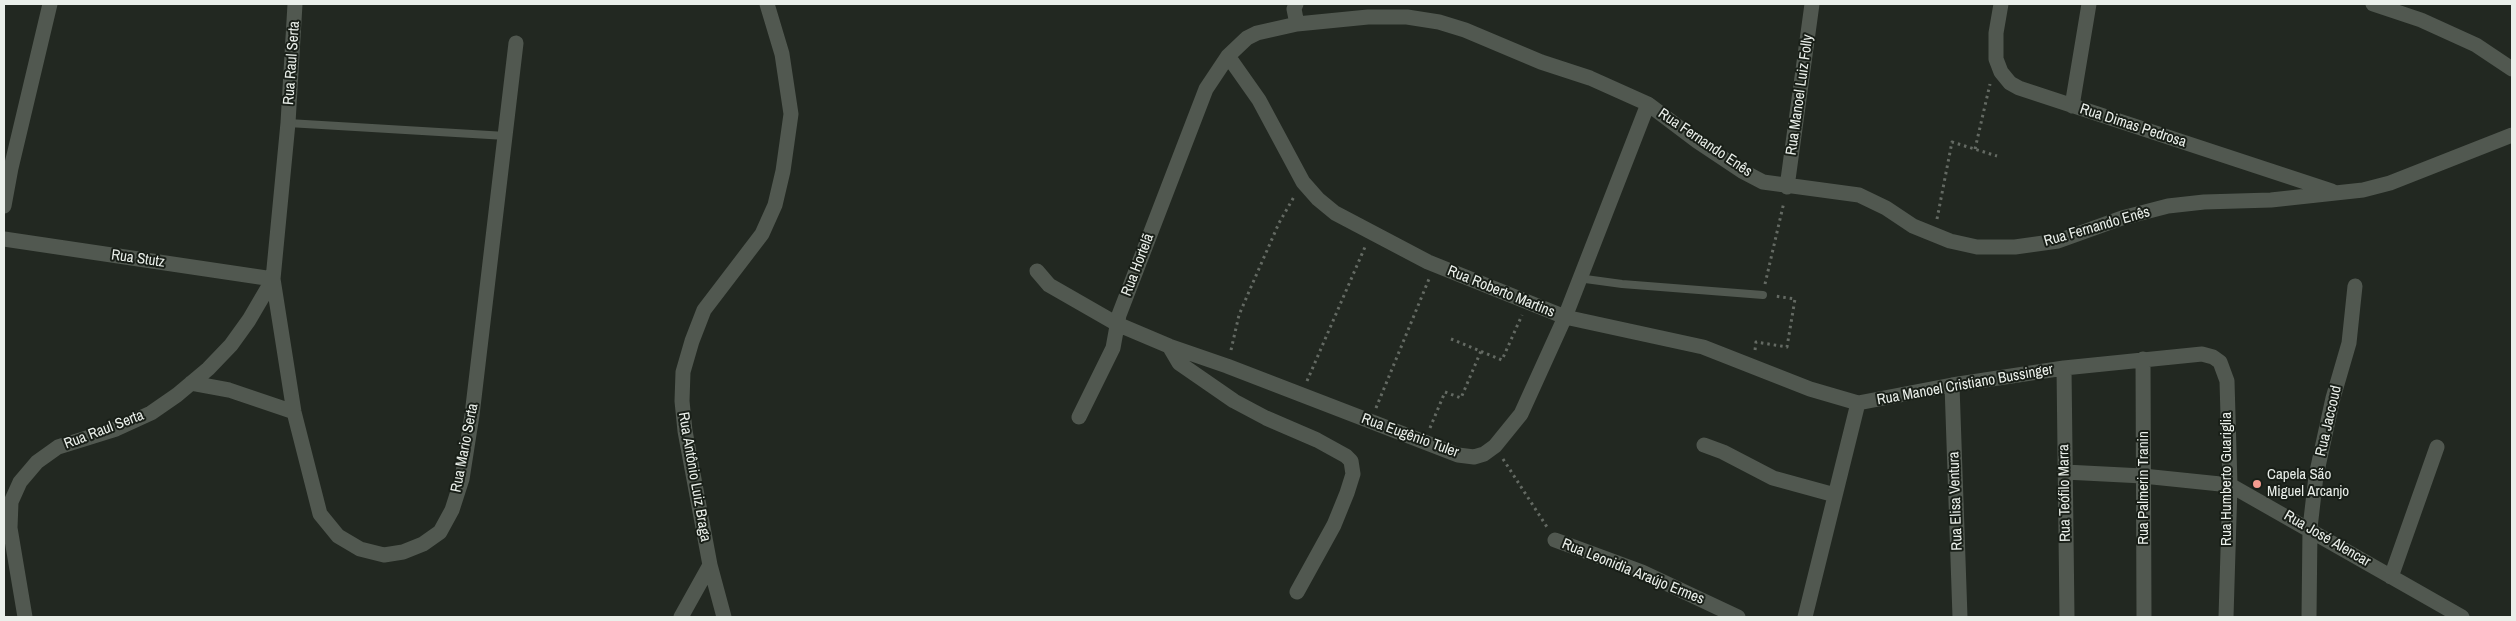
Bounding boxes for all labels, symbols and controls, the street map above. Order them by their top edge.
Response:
street label: Rua Raul Serta [280,20,304,106]
street label: Rua Manoel Luiz Folly [1783,33,1817,157]
street label: Rua Dimas Pedrosa [2078,100,2188,152]
street label: Rua Fernando Enês [1655,105,1755,181]
street label: Rua Fernando Enês [2042,203,2152,251]
street label: Rua Hortelã [1118,231,1158,299]
street label: Rua Stutz [110,246,166,272]
street label: Rua Roberto Martins [1445,262,1557,322]
street label: Rua Manoel Cristiano Bussinger [1876,361,2054,409]
street label: Rua Jaccoud [2312,384,2346,458]
street label: Rua Mario Serta [448,402,482,494]
street label: Rua Raul Serta [62,407,146,453]
street label: Rua Eugênio Tuler [1359,410,1461,462]
street label: Rua Antônio Luiz Braga [674,411,714,543]
street label: Rua Humberto Guariglia [2218,412,2236,546]
street label: Rua Palmerin Tranin [2135,431,2153,545]
street label: Rua Teófilo Marra [2055,444,2075,542]
street label: Rua Elisa Ventura [1945,451,1967,551]
place label: Capela São Miguel Arcanjo [2267,466,2349,501]
marker: Capela São Miguel Arcanjo [2251,478,2263,490]
street label: Rua José Alencar [2280,507,2374,571]
street label: Rua Leonidia Araújo Ermes [1559,535,1707,609]

